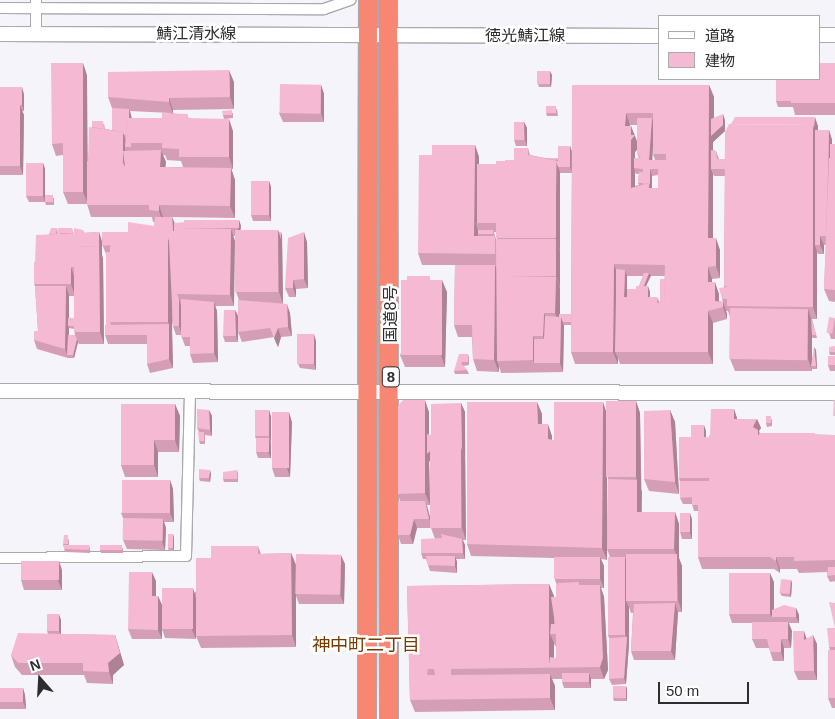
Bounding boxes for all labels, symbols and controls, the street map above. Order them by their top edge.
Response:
legend [658,15,820,80]
street label: 鯖江清水線 [156,24,236,44]
street label: 徳光鯖江線 [485,26,565,46]
text: 道路 [705,27,735,44]
text: 建物 [705,52,735,69]
street label: 国道8号 [381,286,401,342]
road number: 8 [381,364,401,390]
district label: 神中町二丁目 [312,634,420,656]
north arrow [15,654,65,704]
text: N [28,656,43,674]
scale bar [660,672,751,704]
text: 50 m [666,682,699,699]

